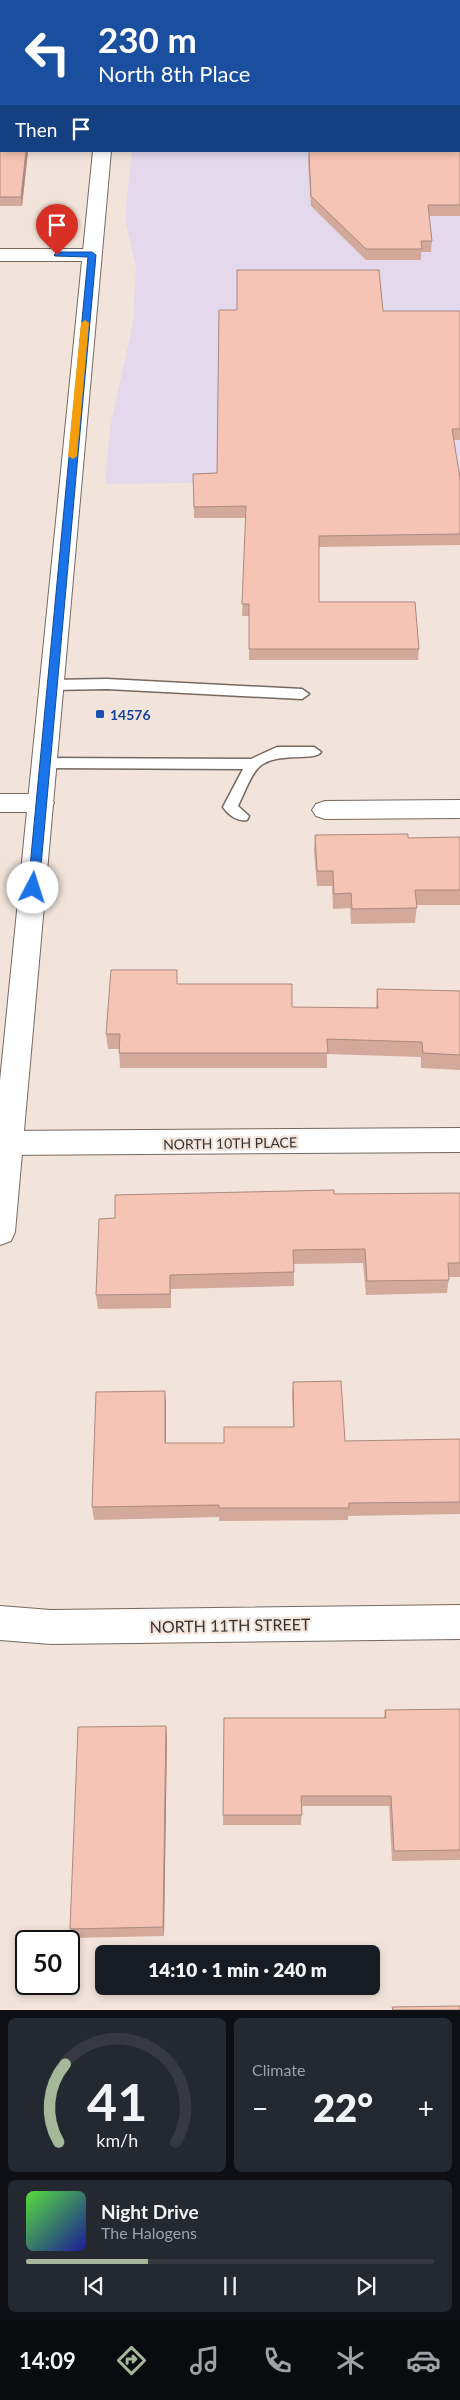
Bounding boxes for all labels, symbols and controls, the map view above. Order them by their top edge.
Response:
text: 230 m [98,18,197,60]
icon: left [15,20,80,85]
text: North 8th Place [98,60,250,87]
icon: arrive [67,115,95,143]
text: Then [15,118,57,141]
pin [36,204,78,255]
icon: arrive [43,211,71,239]
place label: 14576 [110,706,151,723]
marker: 14576 [94,708,106,720]
position arrow [6,861,58,913]
street label: NORTH 10TH PLACE [163,1133,297,1153]
street label: NORTH 11TH STREET [149,1614,311,1636]
speed limit sign: 50 [15,1930,80,1995]
text: 14:10 · 1 min · 240 m [148,1958,327,1981]
text: Climate [252,2060,305,2079]
text: 41 [87,2070,147,2132]
text: 22° [313,2084,373,2130]
text: − [252,2091,268,2125]
text: + [418,2091,434,2125]
text: km/h [96,2129,138,2151]
text: Night Drive [101,2200,199,2223]
text: The Halogens [101,2223,197,2242]
icon: previous [80,2272,108,2300]
icon: pause [216,2272,244,2300]
icon: next [352,2272,380,2300]
icon: directions [114,2343,149,2378]
icon: music [187,2343,222,2378]
icon: phone [260,2343,295,2378]
icon: climate [333,2343,368,2378]
icon: car [406,2343,441,2378]
text: 14:09 [19,2347,76,2374]

